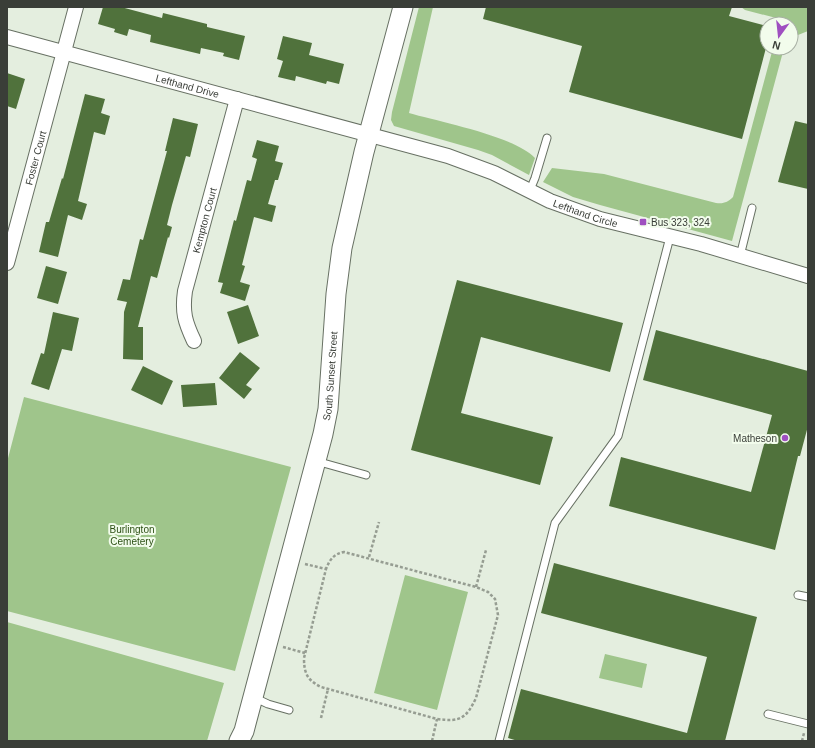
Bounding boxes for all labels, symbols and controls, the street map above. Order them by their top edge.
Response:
north arrow [759,16,799,56]
text: N [771,39,782,52]
street label: Lefthand Drive [155,72,221,100]
street label: Foster Court [23,129,48,186]
street label: Kempton Court [191,186,219,254]
street label: Lefthand Circle [552,198,619,229]
marker: Bus 323, 324 [638,217,648,227]
place label: Bus 323, 324 [651,217,710,228]
street label: South Sunset Street [321,331,339,422]
place label: Matheson [733,433,777,444]
marker: Matheson [780,433,790,443]
park label: Burlington Cemetery [109,524,155,547]

